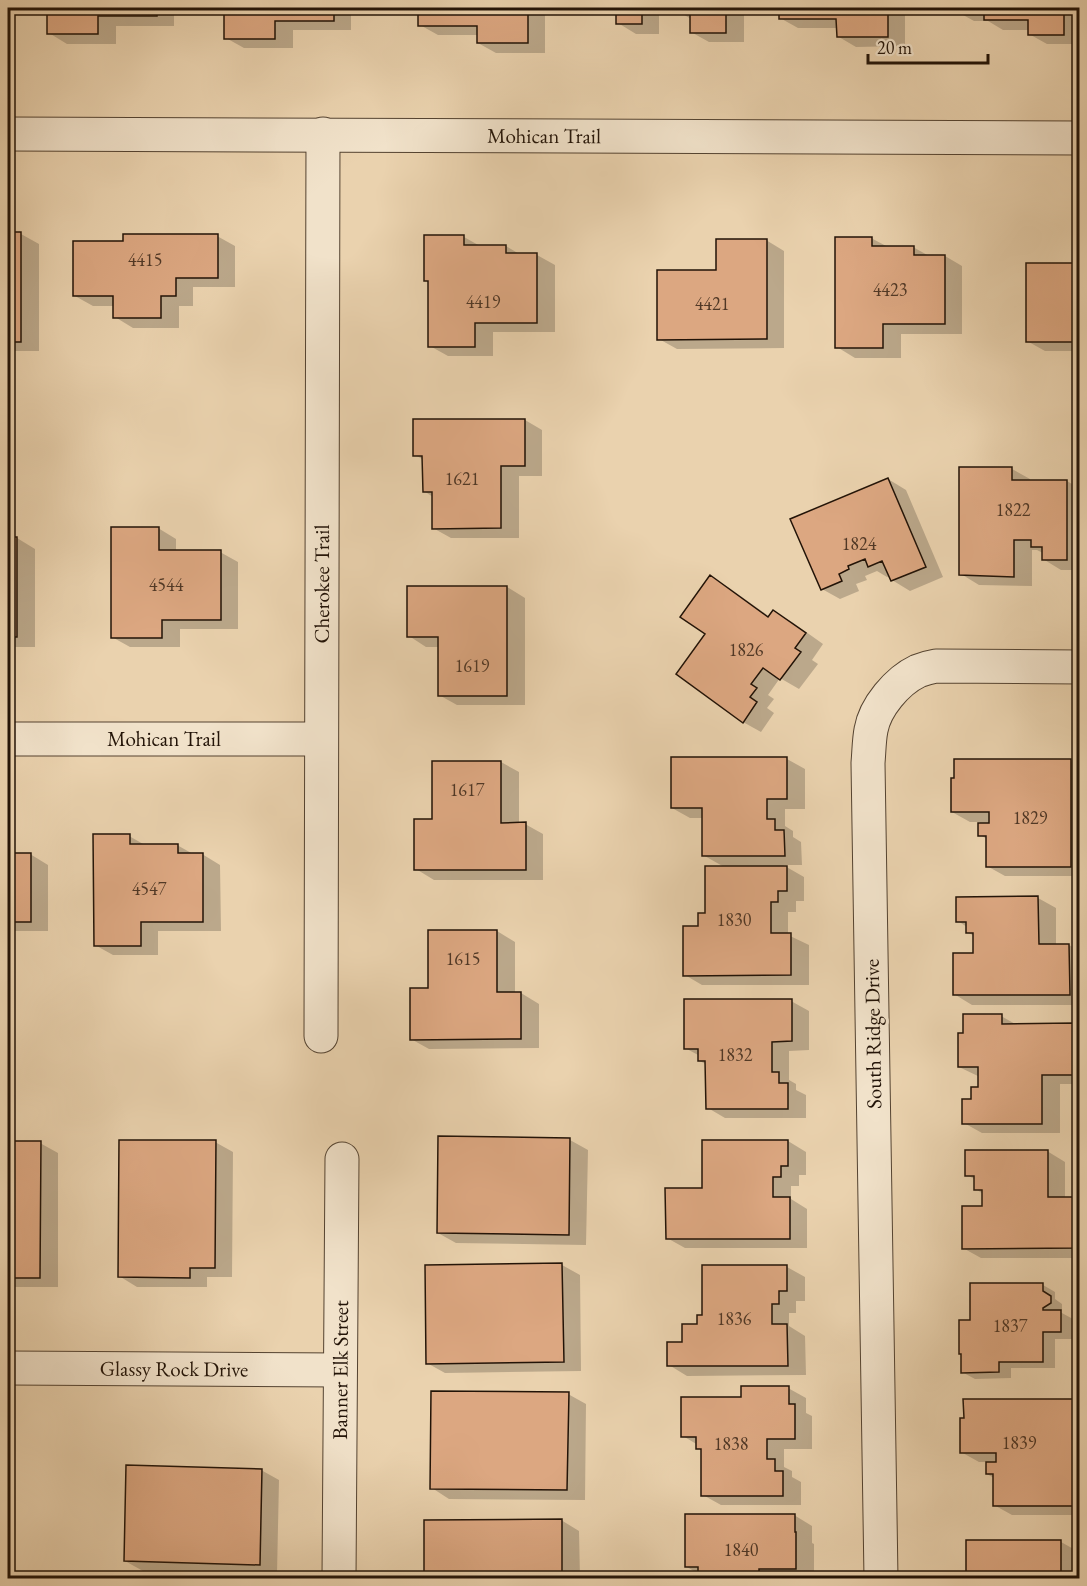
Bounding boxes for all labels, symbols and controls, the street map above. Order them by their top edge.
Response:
scale bar [868,27,988,65]
text: 20 m [877,36,912,59]
street label: Mohican Trail [487,122,601,149]
house number: 4415 [128,248,162,271]
house number: 4423 [873,278,907,301]
house number: 4419 [466,290,501,313]
house number: 4421 [695,292,729,315]
house number: 1621 [445,467,479,490]
house number: 1822 [996,498,1031,521]
street label: Cherokee Trail [308,525,335,643]
house number: 1824 [842,532,877,555]
house number: 4544 [149,573,184,596]
house number: 1826 [729,638,764,661]
house number: 1619 [455,654,490,677]
street label: Mohican Trail [107,725,221,752]
house number: 1617 [450,778,485,801]
house number: 1829 [1013,806,1048,829]
house number: 4547 [132,877,167,900]
house number: 1830 [717,908,752,931]
house number: 1615 [446,947,480,970]
street label: South Ridge Drive [858,959,887,1109]
house number: 1832 [718,1043,753,1066]
street label: Banner Elk Street [326,1300,354,1440]
house number: 1836 [717,1307,752,1330]
house number: 1837 [993,1314,1028,1337]
street label: Glassy Rock Drive [100,1355,248,1382]
house number: 1839 [1002,1431,1037,1454]
house number: 1838 [714,1432,748,1455]
house number: 1840 [724,1538,759,1561]

